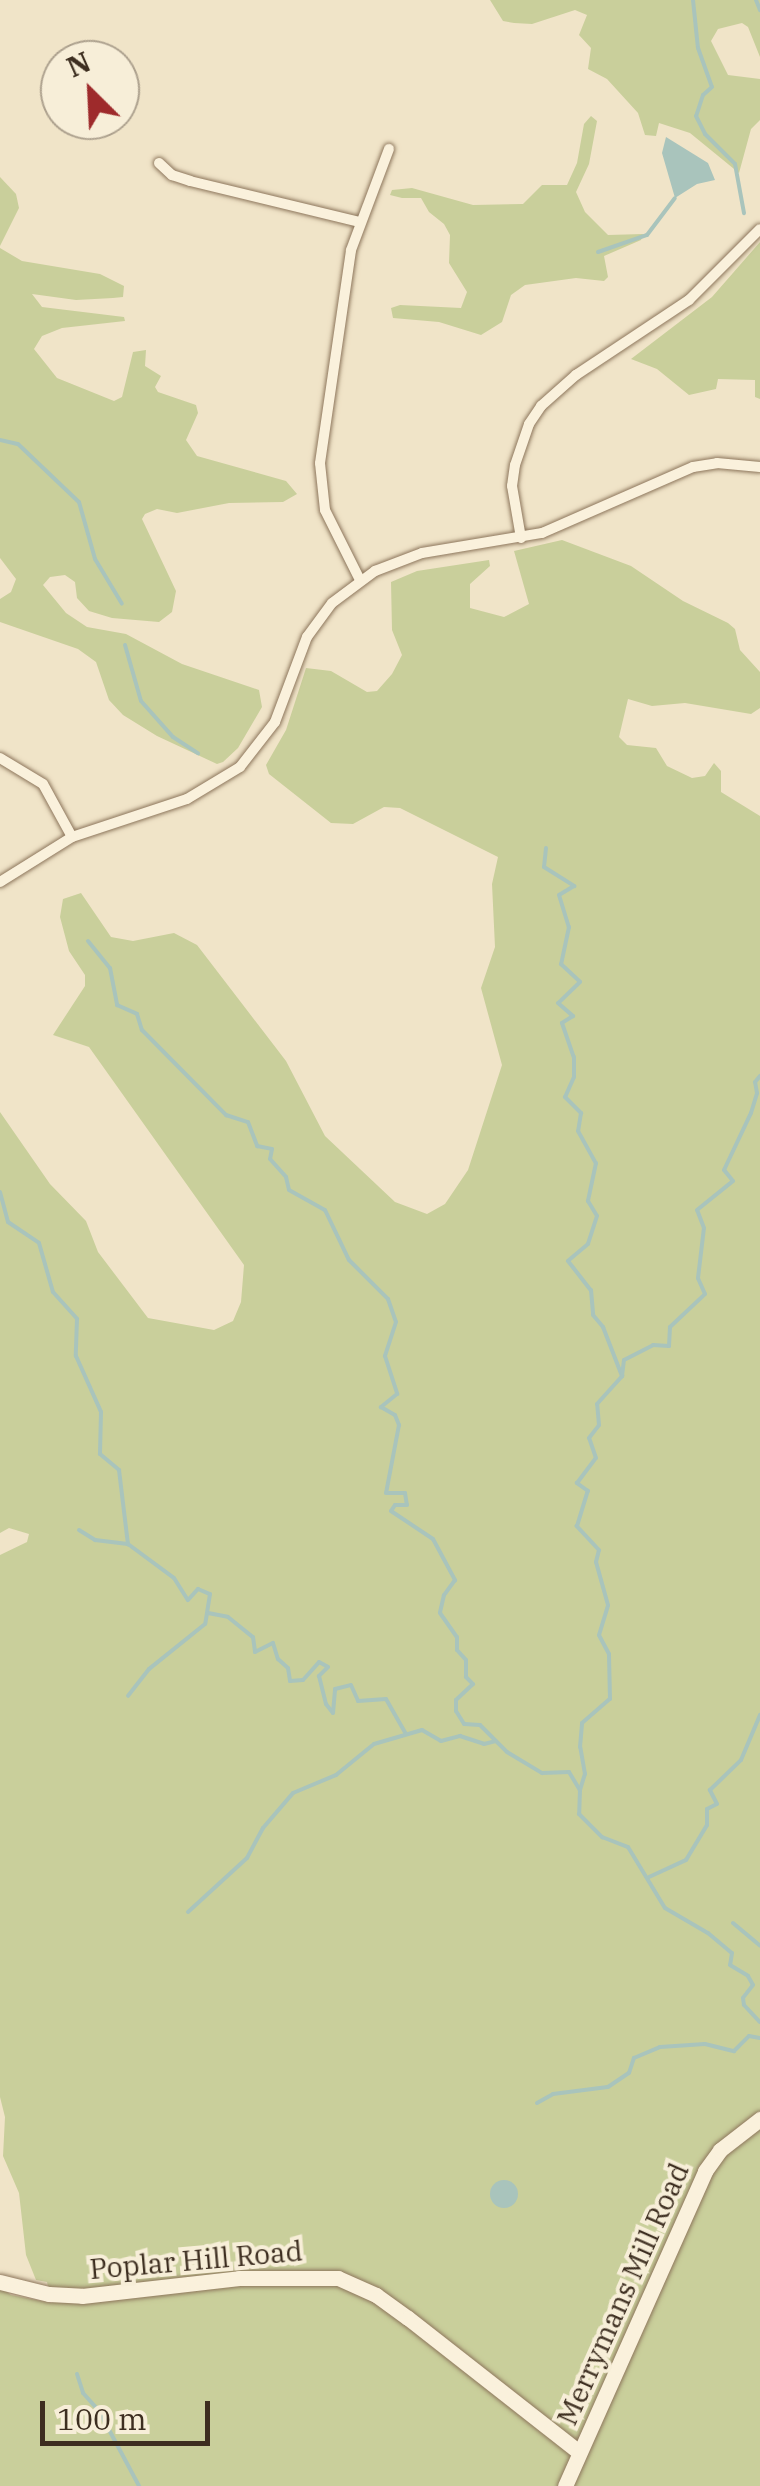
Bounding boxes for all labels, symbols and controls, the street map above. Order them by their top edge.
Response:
north arrow [40,40,140,140]
text: N [61,43,96,85]
street label: Merrymans Mill Road [550,2158,696,2430]
street label: Poplar Hill Road [88,2234,304,2286]
scale bar [45,2381,215,2443]
text: 100 m [57,2399,147,2438]

